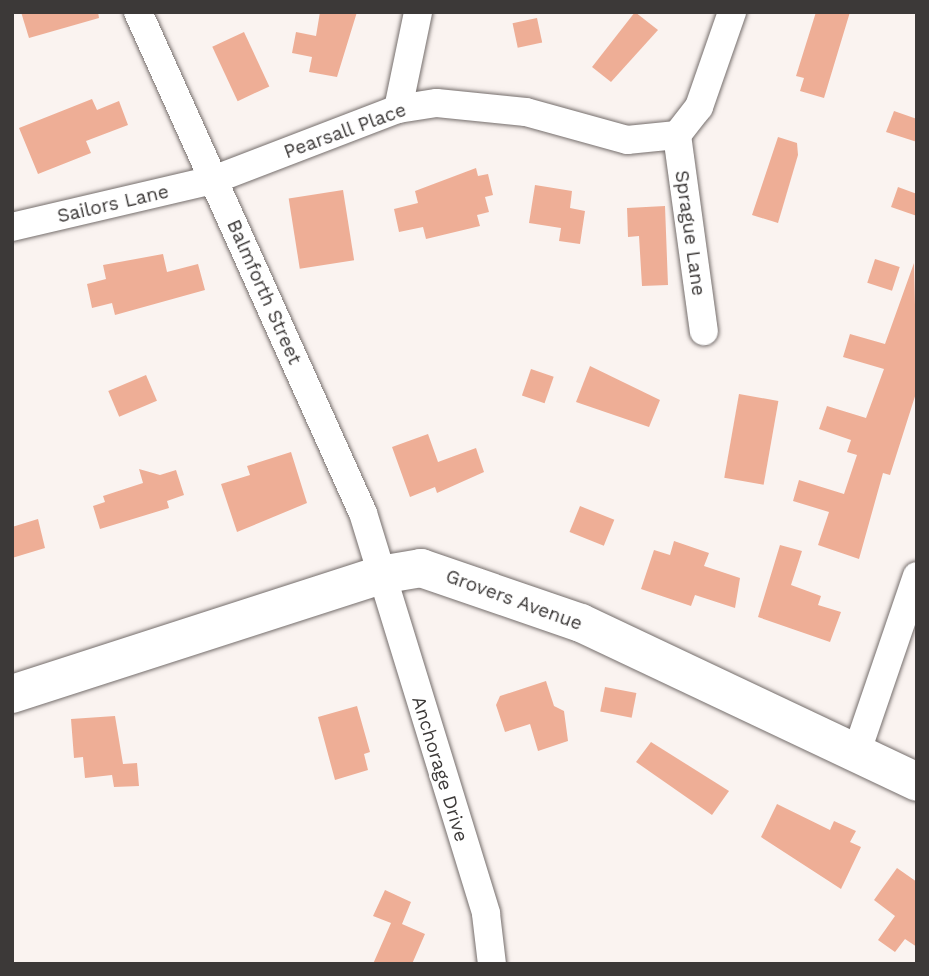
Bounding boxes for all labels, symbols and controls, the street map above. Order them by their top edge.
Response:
street label: Pearsall Place [280,98,410,164]
street label: Sprague Lane [670,169,710,297]
street label: Sailors Lane [55,180,171,228]
street label: Balmforth Street [222,216,306,368]
street label: Grovers Avenue [442,565,586,635]
street label: Anchorage Drive [407,693,473,845]

